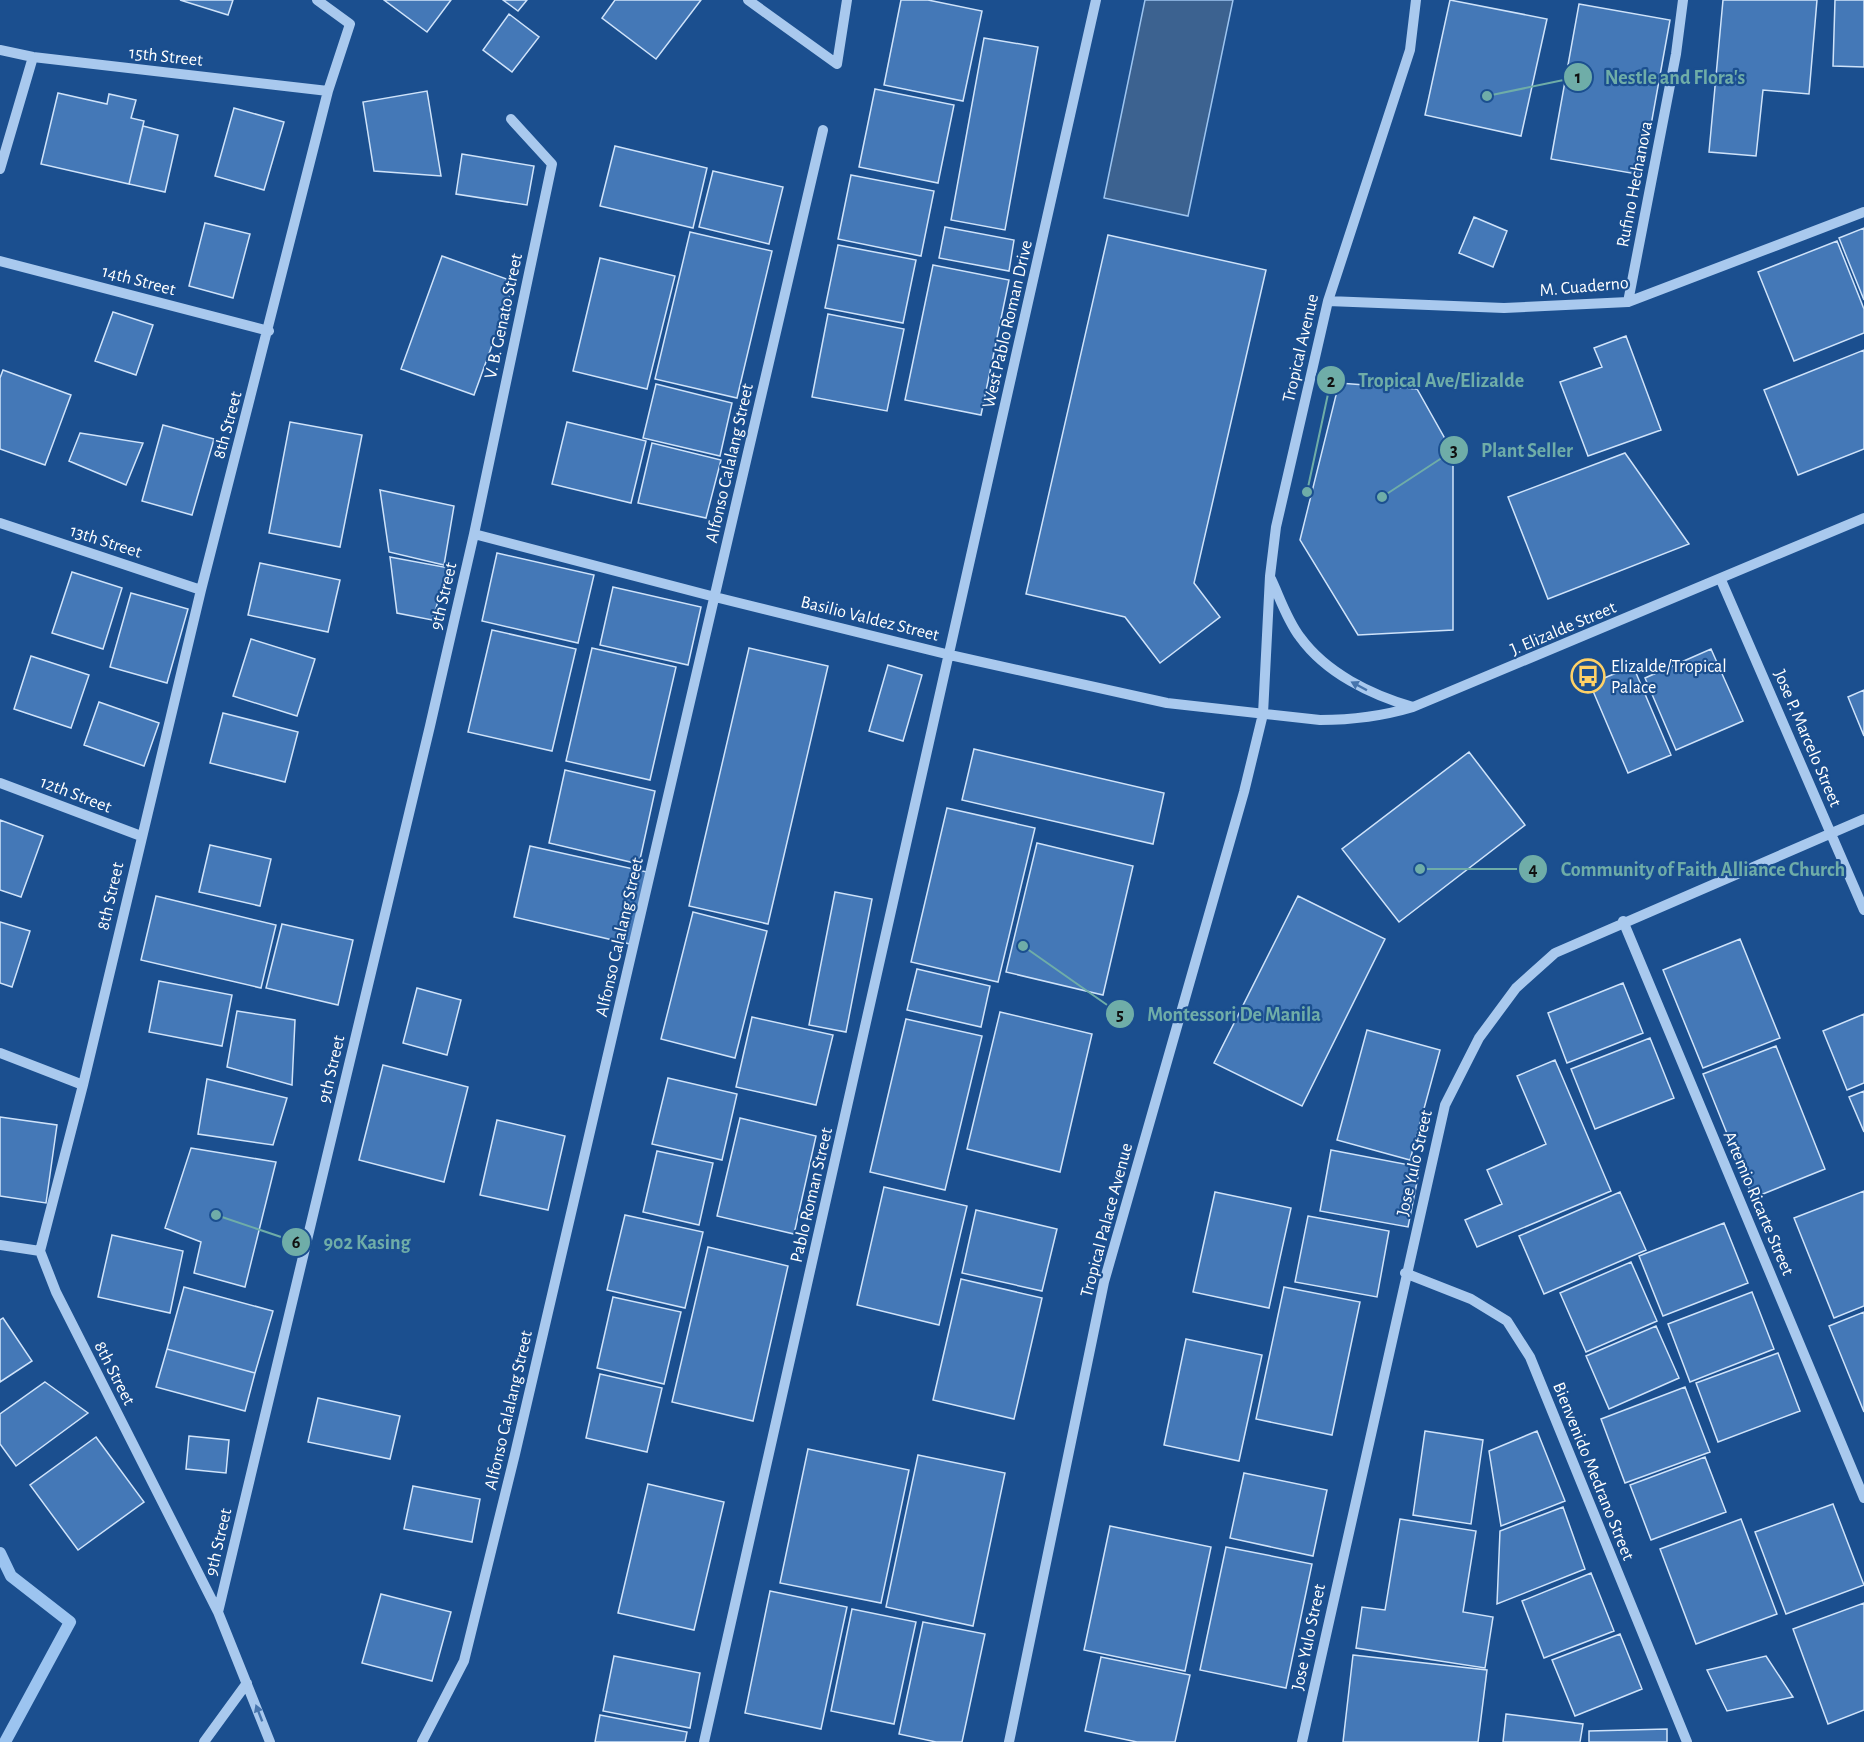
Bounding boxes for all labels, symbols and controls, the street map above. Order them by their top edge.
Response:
street label: 15th Street [128,44,204,70]
callout: Nestle and Flora's [1563,58,1757,96]
text: Nestle and Flora's [1605,68,1746,88]
text: 1 [1575,69,1581,87]
street label: Rufino Hechanova [1614,120,1656,249]
street label: West Pablo Roman Drive [980,238,1036,410]
street label: V. B. Genato Street [482,252,526,381]
street label: 14th Street [100,263,178,299]
street label: M. Cuaderno [1539,274,1630,300]
street label: Tropical Avenue [1280,292,1322,404]
callout: Tropical Ave/Elizalde [1316,361,1536,399]
text: Tropical Ave/Elizalde [1358,371,1524,391]
text: 2 [1327,373,1336,391]
street label: Alfonso Calalang Street [703,382,757,545]
street label: 8th Street [210,389,246,461]
callout: Plant Seller [1439,431,1585,469]
text: Plant Seller [1481,441,1573,461]
text: 3 [1450,442,1458,460]
street label: 13th Street [68,522,144,562]
street label: 9th Street [427,560,461,632]
street label: Basilio Valdez Street [799,593,941,645]
street label: J. Elizalde Street [1508,599,1619,659]
bus stop icon: Elizalde/Tropical Palace [1570,658,1606,694]
place label: Elizalde/Tropical Palace [1611,658,1727,697]
street label: Jose P. Marcelo Street [1770,667,1844,810]
one-way arrow [1350,681,1367,691]
street label: 12th Street [37,773,114,817]
callout: Community of Faith Alliance Church [1518,850,1857,888]
street label: Alfonso Calalang Street [593,856,647,1019]
street label: 8th Street [94,860,128,932]
text: Community of Faith Alliance Church [1561,860,1845,880]
text: 4 [1528,861,1538,879]
callout: Montessori De Manila [1105,995,1333,1033]
text: Montessori De Manila [1147,1005,1321,1025]
text: 5 [1116,1006,1124,1024]
street label: 9th Street [315,1033,349,1105]
street label: Jose Yulo Street [1394,1108,1436,1218]
street label: Pablo Roman Street [788,1126,836,1264]
street label: Artemio Ricarte Street [1720,1129,1797,1278]
street label: Tropical Palace Avenue [1078,1141,1136,1299]
callout: 902 Kasing [281,1223,422,1261]
text: 902 Kasing [323,1233,412,1253]
text: 6 [292,1234,301,1252]
street label: Alfonso Calalang Street [482,1329,536,1492]
street label: 8th Street [90,1339,138,1408]
street label: Bienvenido Medrano Street [1549,1380,1637,1563]
street label: 9th Street [202,1506,236,1578]
street label: Jose Yulo Street [1289,1582,1329,1692]
one-way arrow [253,1703,263,1721]

